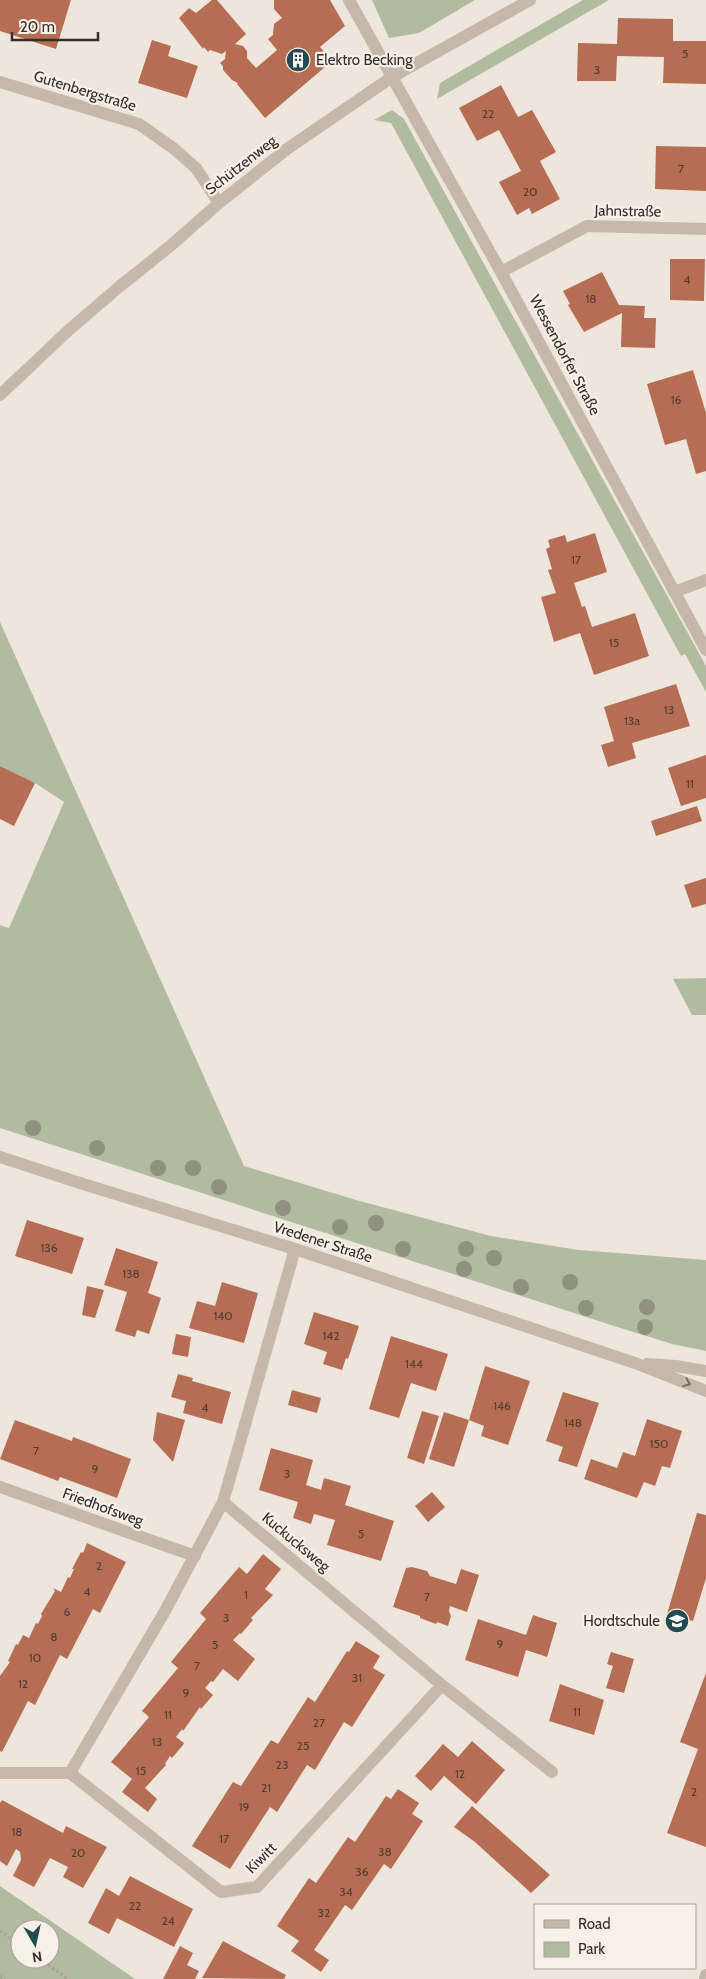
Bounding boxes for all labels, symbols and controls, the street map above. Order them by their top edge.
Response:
scale bar [12,10,99,42]
text: 20 m [20,18,55,36]
house number: 5 [682,46,688,61]
building icon: Elektro Becking [285,47,311,73]
place label: Elektro Becking [316,51,413,69]
house number: 3 [594,62,600,77]
street label: Gutenbergstraße [31,67,139,115]
house number: 22 [482,106,494,121]
street label: Schützenweg [202,131,281,198]
house number: 7 [678,161,684,176]
house number: 20 [523,184,537,199]
street label: Jahnstraße [593,201,662,221]
house number: 4 [684,272,691,287]
house number: 18 [585,291,597,306]
street label: Wessendorfer Straße [526,292,604,418]
house number: 16 [671,392,682,407]
house number: 17 [571,552,581,567]
house number: 15 [609,635,619,650]
house number: 13 [664,702,674,717]
house number: 13a [624,713,640,728]
house number: 11 [686,776,694,791]
street label: Vredener Straße [271,1218,375,1267]
house number: 136 [40,1240,58,1255]
house number: 138 [122,1266,140,1281]
house number: 140 [213,1308,233,1323]
house number: 142 [322,1328,340,1343]
house number: 144 [405,1356,423,1371]
one-way arrow [682,1378,690,1388]
house number: 146 [493,1398,511,1413]
house number: 4 [202,1400,209,1415]
house number: 148 [564,1415,582,1430]
house number: 150 [650,1436,668,1451]
house number: 7 [33,1443,39,1458]
house number: 9 [92,1461,99,1476]
house number: 3 [284,1466,290,1481]
street label: Friedhofsweg [60,1484,146,1530]
street label: Kuckucksweg [258,1508,334,1576]
house number: 5 [358,1526,364,1541]
house number: 2 [96,1558,102,1573]
house number: 4 [84,1584,91,1599]
house number: 1 [244,1587,248,1602]
house number: 7 [424,1589,430,1604]
house number: 6 [64,1604,71,1619]
school or university icon: Hordtschule [664,1608,690,1634]
house number: 3 [223,1610,229,1625]
place label: Hordtschule [583,1612,660,1630]
house number: 8 [50,1629,58,1644]
house number: 9 [497,1636,504,1651]
house number: 5 [212,1637,218,1652]
house number: 10 [29,1650,41,1665]
house number: 7 [194,1658,200,1673]
house number: 31 [352,1670,362,1685]
house number: 12 [18,1676,28,1691]
house number: 9 [183,1685,190,1700]
house number: 11 [573,1704,581,1719]
house number: 11 [164,1707,172,1722]
house number: 27 [313,1715,325,1730]
house number: 13 [152,1734,162,1749]
house number: 25 [297,1738,309,1753]
house number: 23 [276,1757,288,1772]
house number: 15 [136,1763,146,1778]
house number: 12 [455,1766,465,1781]
house number: 21 [261,1780,271,1795]
house number: 2 [691,1784,697,1799]
house number: 19 [239,1799,250,1814]
house number: 18 [11,1824,23,1839]
house number: 17 [219,1831,229,1846]
street label: Kiwitt [242,1839,280,1877]
house number: 38 [378,1844,392,1859]
house number: 20 [71,1845,85,1860]
house number: 36 [355,1864,369,1879]
house number: 34 [339,1884,353,1899]
house number: 22 [129,1898,141,1913]
legend [534,1904,696,1969]
house number: 32 [318,1905,330,1920]
house number: 24 [161,1913,175,1928]
text: Road [578,1915,611,1933]
north arrow [10,1919,60,1969]
text: Park [578,1940,605,1958]
text: N [31,1947,43,1967]

